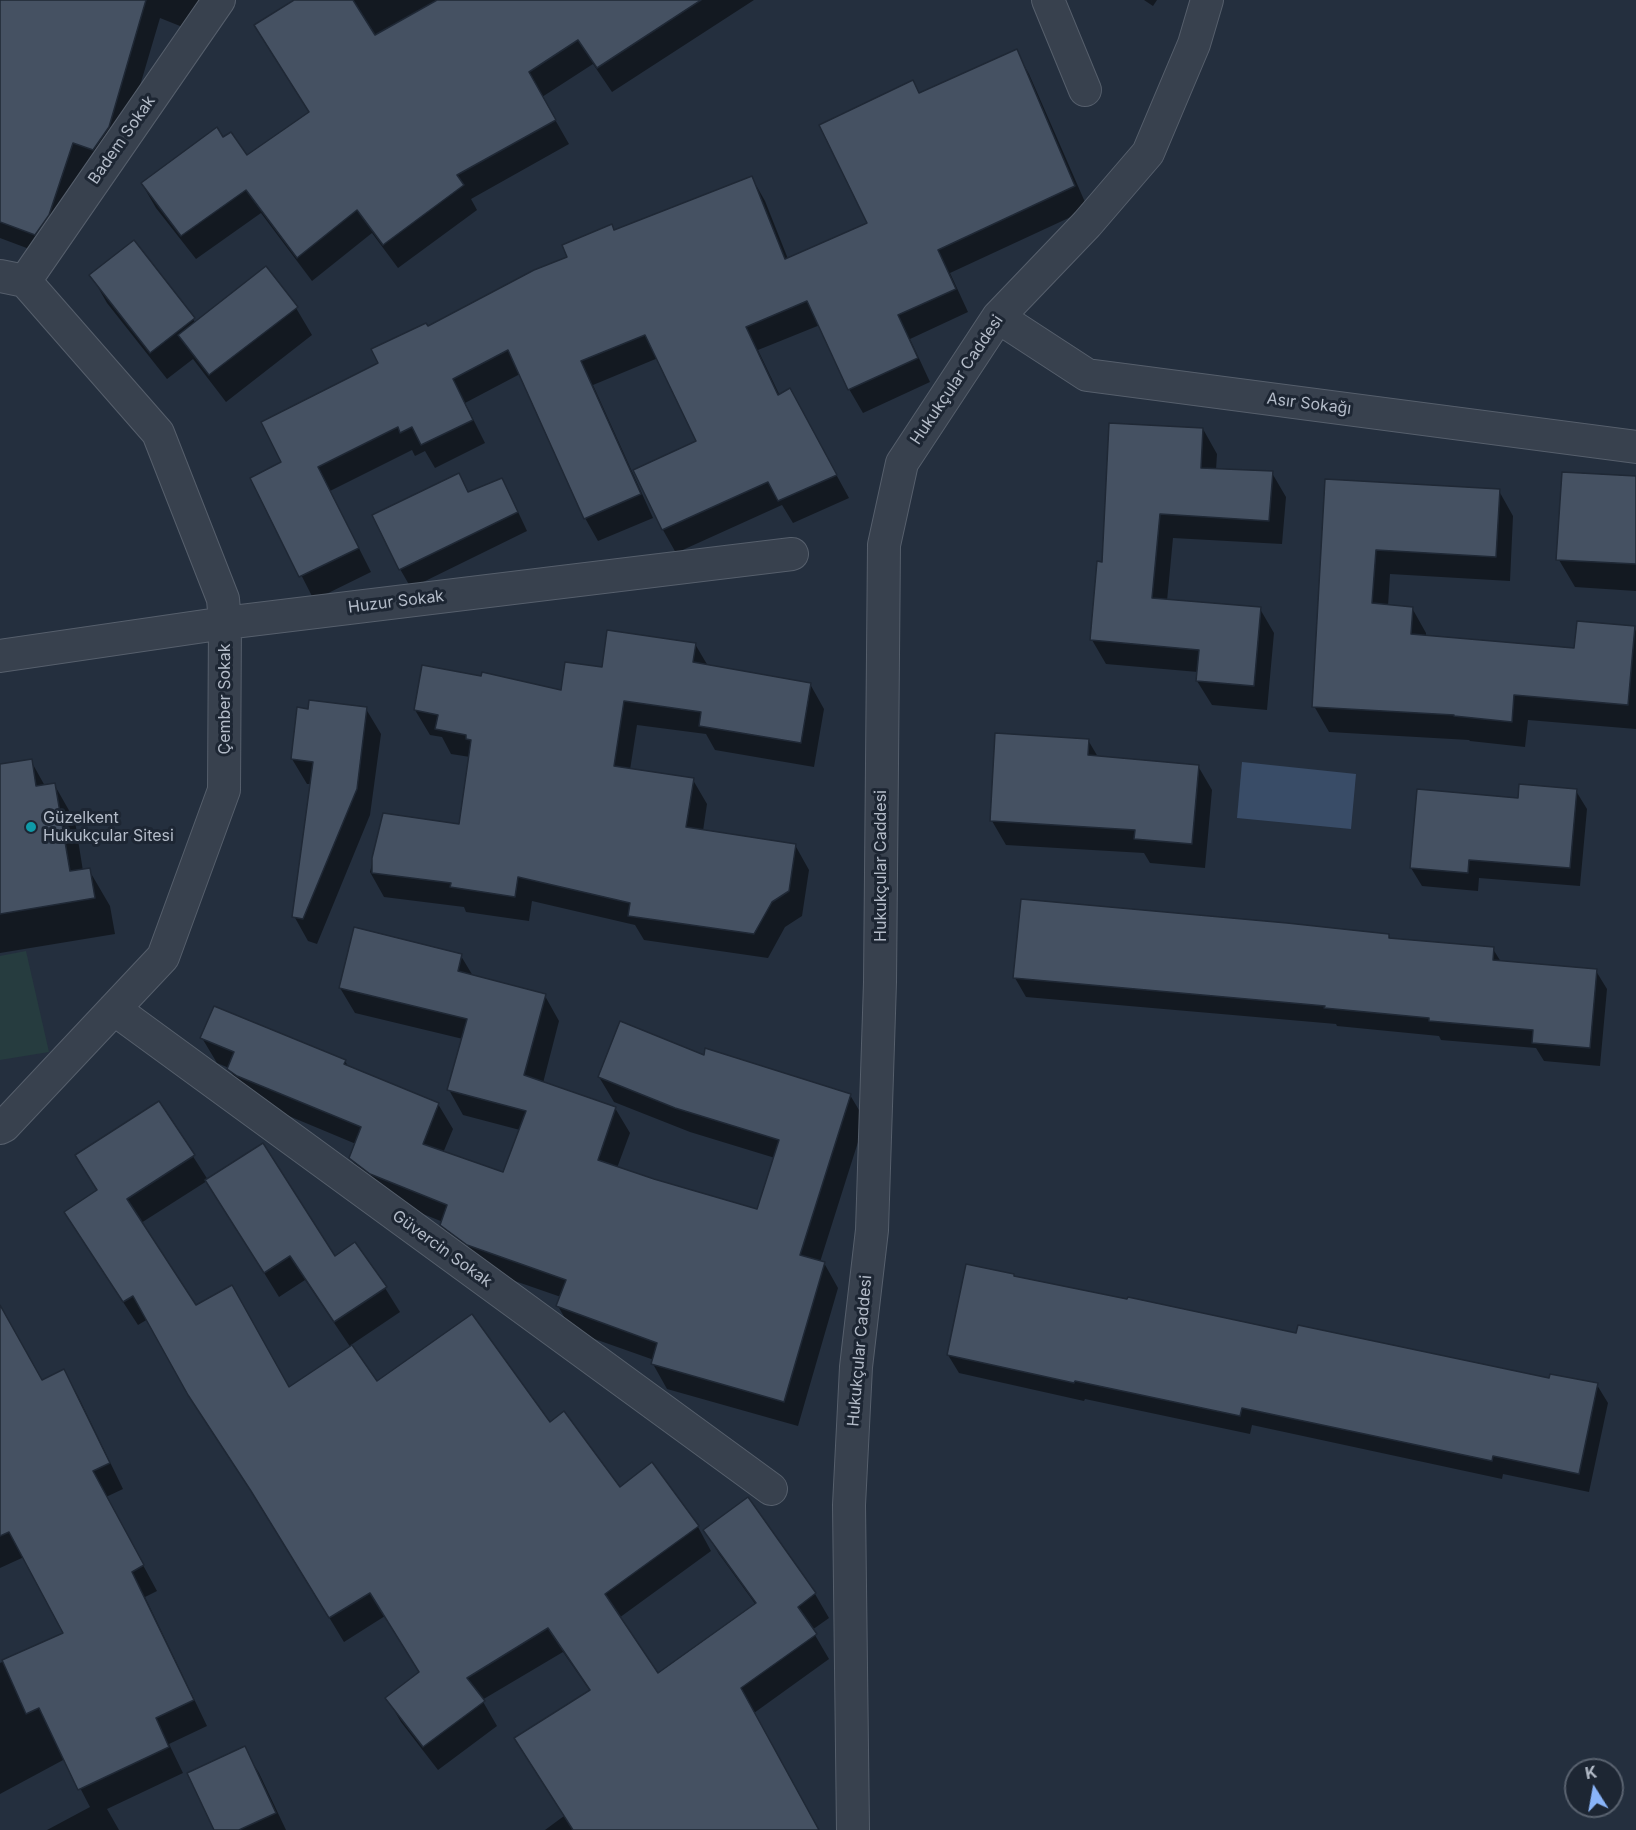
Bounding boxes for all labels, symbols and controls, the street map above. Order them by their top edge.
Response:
street label: Badem Sokak [84,92,160,188]
street label: Hukukçular Caddesi [907,312,1007,448]
street label: Asır Sokağı [1266,389,1352,419]
street label: Huzur Sokak [347,587,445,617]
street label: Çember Sokak [215,643,235,755]
street label: Hukukçular Caddesi [871,790,891,942]
place label: Güzelkent Hukukçular Sitesi [43,808,174,846]
marker: Güzelkent Hukukçular Sitesi [24,820,38,834]
street label: Güvercin Sokak [388,1206,496,1292]
street label: Hukukçular Caddesi [844,1274,876,1428]
north arrow [1564,1758,1624,1818]
text: K [1583,1761,1598,1783]

